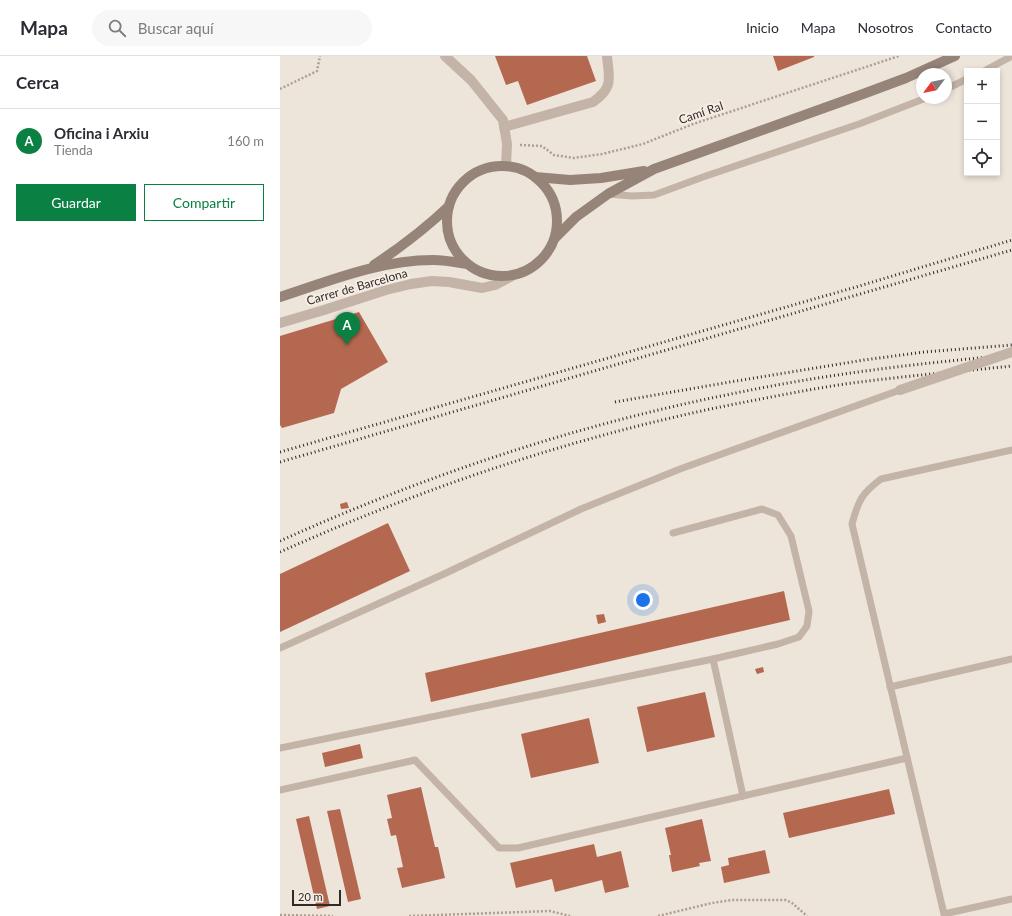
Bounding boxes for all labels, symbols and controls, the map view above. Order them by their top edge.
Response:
search box [92,10,372,46]
text: Mapa [20,16,68,39]
icon: search [106,17,128,39]
text: Buscar aquí [138,19,214,37]
text: Inicio [746,19,779,36]
text: Mapa [801,19,835,36]
text: Nosotros [857,19,914,36]
text: Contacto [936,19,992,36]
north arrow [916,68,952,104]
map controls [964,68,1000,176]
button: + [964,68,1000,104]
text: Cerca [16,72,59,93]
street label: Camí Ral [677,98,725,127]
button: − [964,104,1000,140]
text: Oficina i Arxiu [54,124,149,142]
text: A [24,133,34,149]
text: 160 m [227,133,264,149]
button: locate [964,140,1000,176]
text: Tienda [54,142,93,158]
button: Guardar [16,184,136,221]
button: Compartir [144,184,264,221]
street label: Carrer de Barcelona [305,265,409,308]
pin: A [334,312,360,345]
your location [633,590,653,610]
scale bar [292,888,341,907]
text: 20 m [298,890,323,903]

